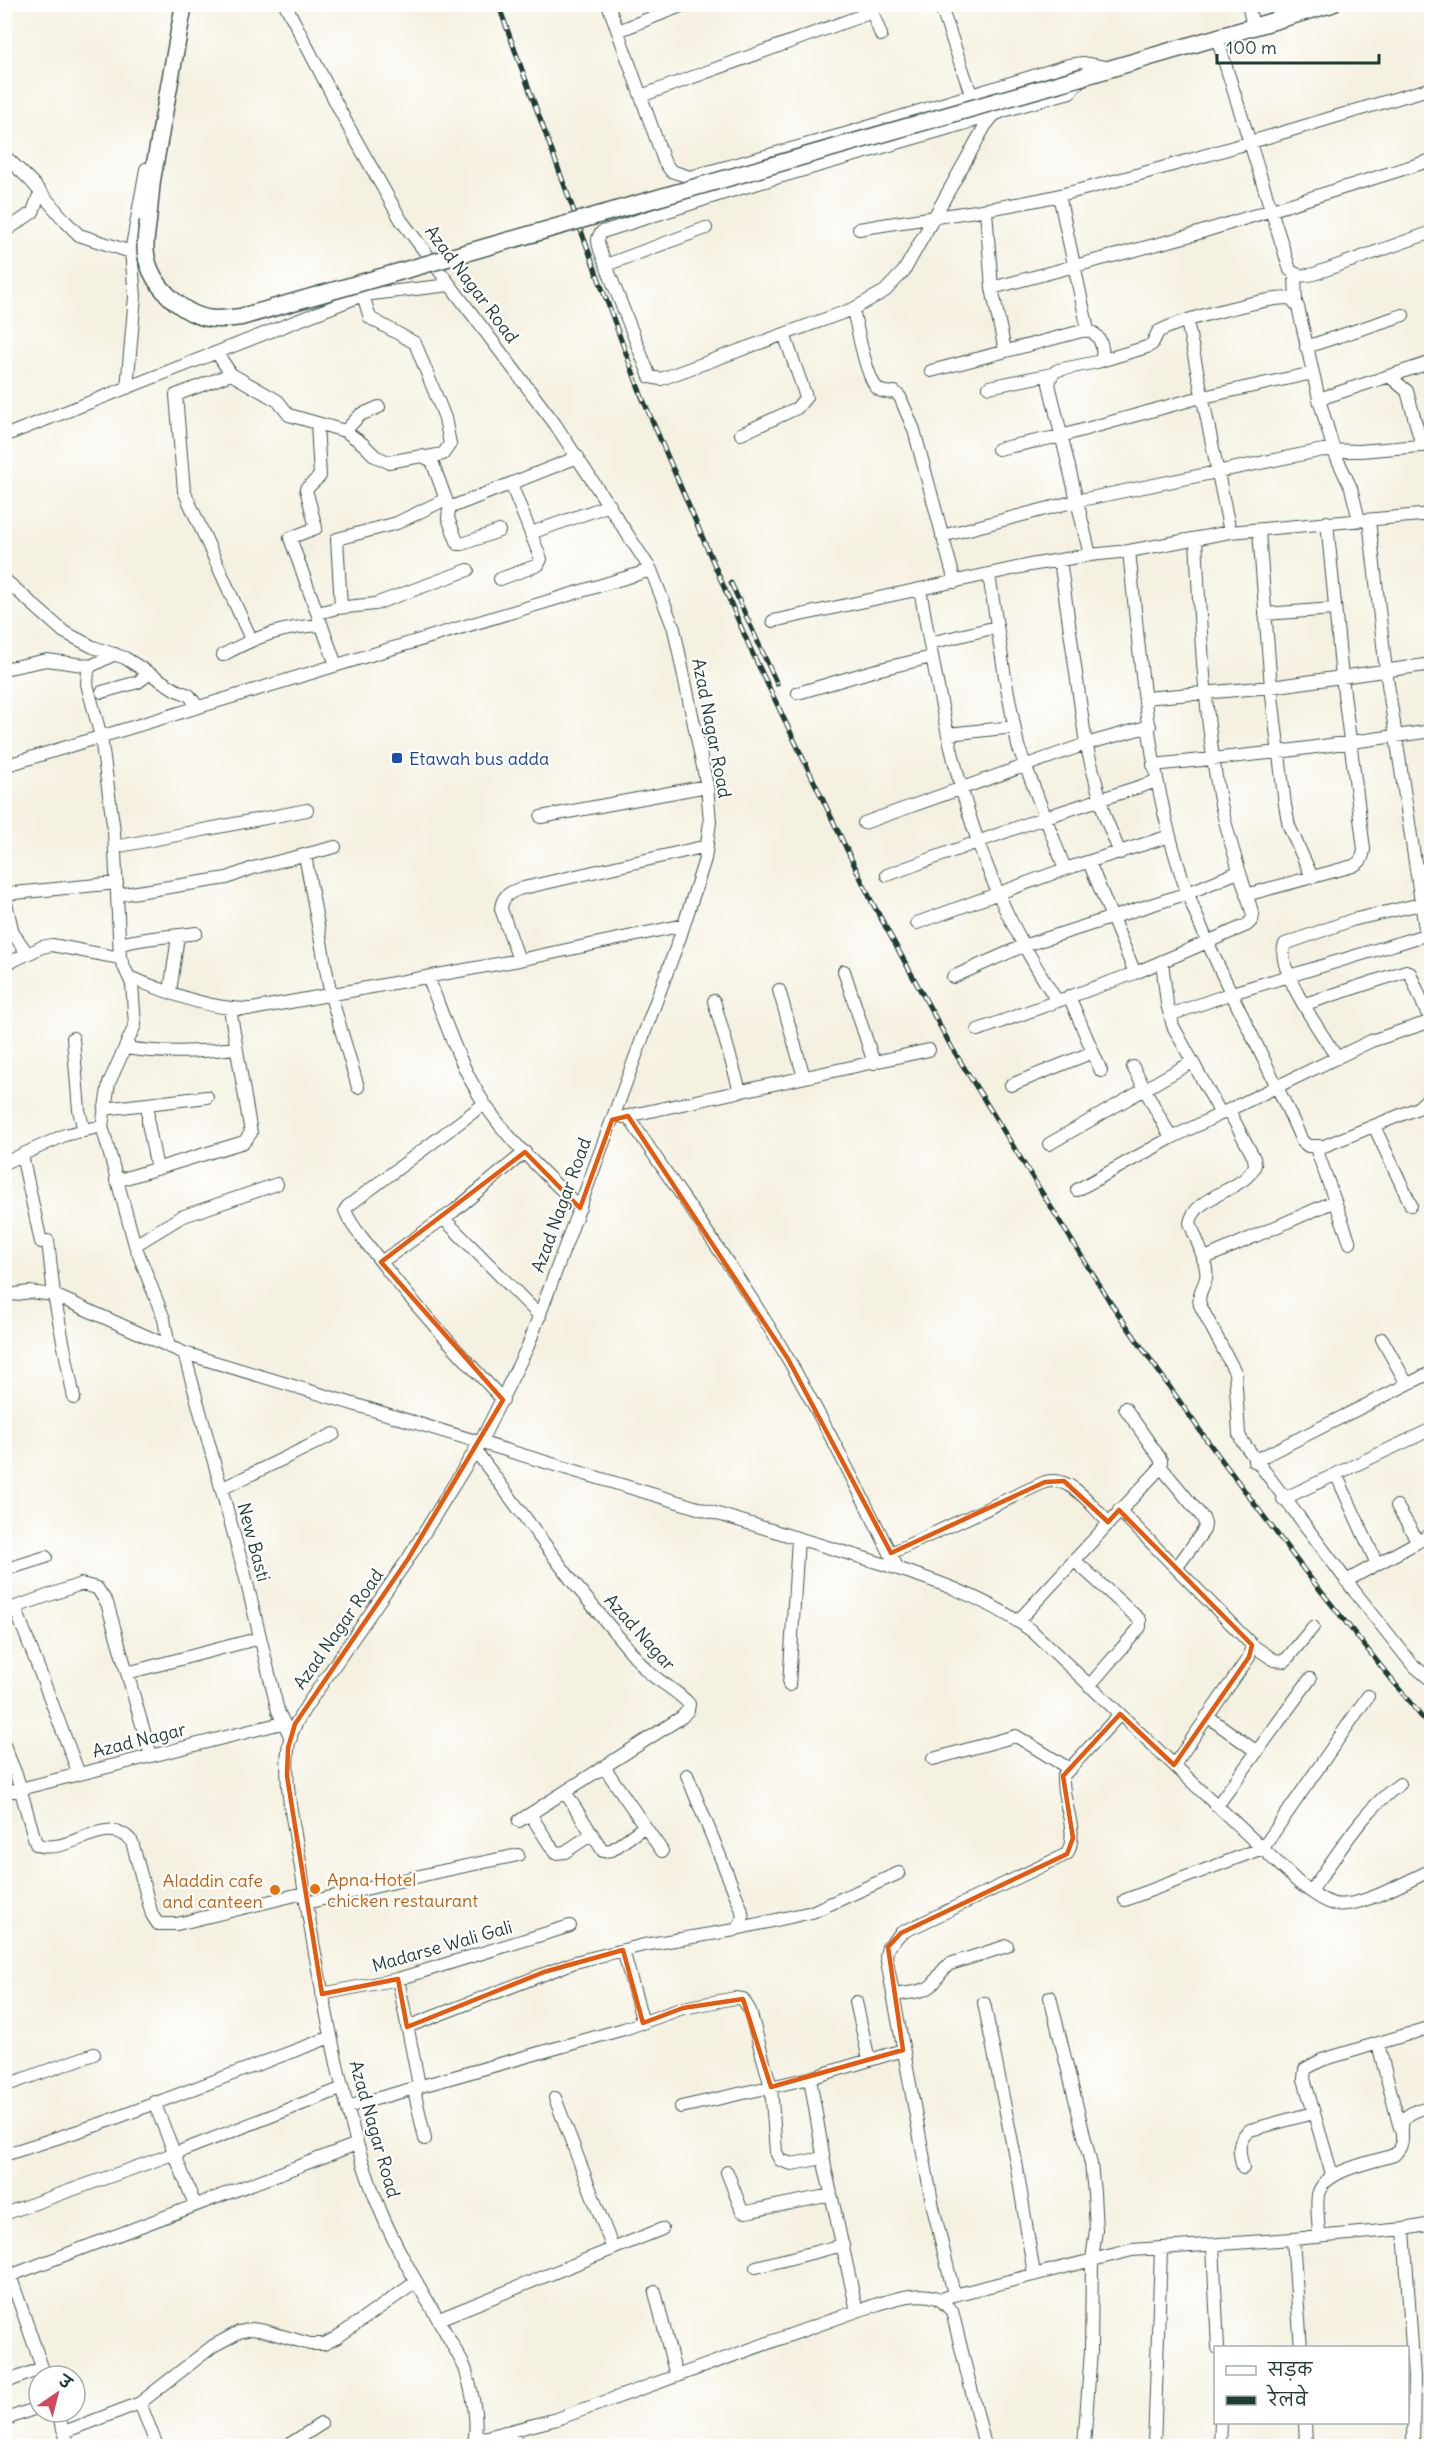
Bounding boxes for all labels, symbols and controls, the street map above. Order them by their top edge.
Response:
scale bar [1217,27,1379,65]
text: 100 m [1226,36,1277,59]
street label: Azad Nagar Road [420,220,524,348]
street label: Azad Nagar Road [687,656,737,800]
place label: Etawah bus adda [409,747,549,770]
marker: Etawah bus adda [390,751,404,765]
street label: Azad Nagar Road [526,1134,596,1276]
street label: New Basti [232,1500,276,1584]
street label: Azad Nagar Road [288,1564,388,1694]
street label: Azad Nagar [600,1589,681,1676]
street label: Azad Nagar [90,1717,189,1763]
place label: Apna Hotel chicken restaurant [327,1868,478,1912]
place label: Aladdin cafe and canteen [162,1869,263,1913]
marker: Apna Hotel chicken restaurant [308,1882,322,1896]
marker: Aladdin cafe and canteen [268,1883,282,1897]
street label: Madarse Wali Gali [369,1915,515,1977]
street label: Azad Nagar Road [344,2058,406,2201]
legend [1214,2346,1409,2424]
text: सड़क [1267,2358,1313,2381]
north arrow [27,2364,87,2424]
text: उ [54,2369,77,2394]
text: रेलवे [1266,2384,1309,2411]

